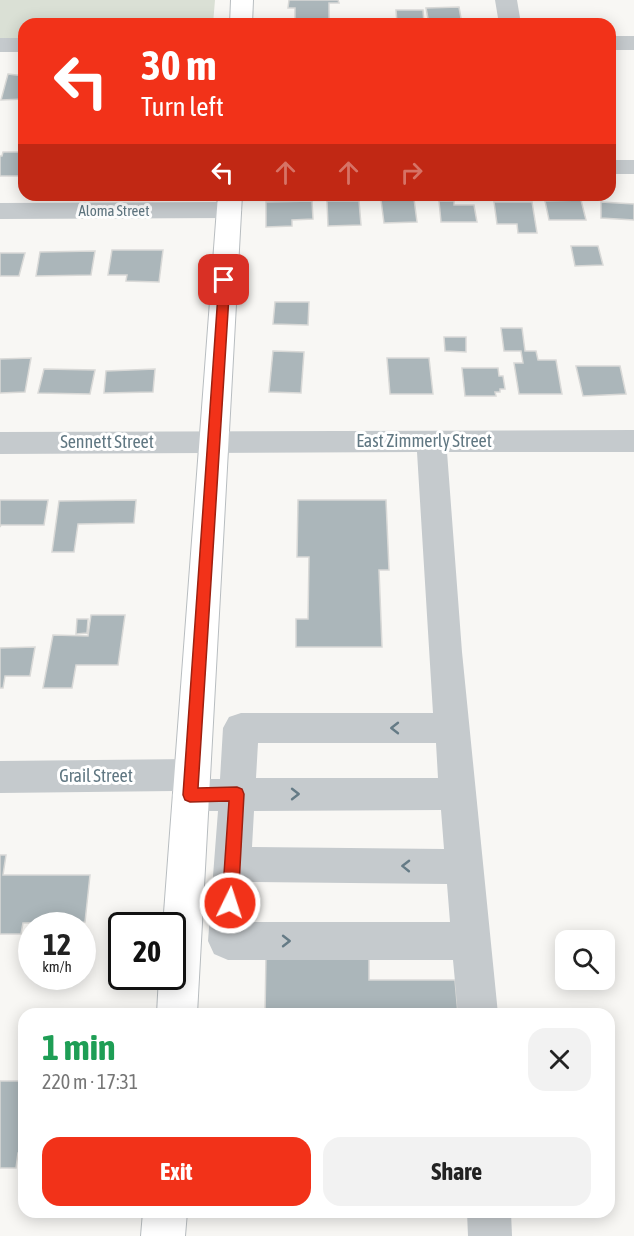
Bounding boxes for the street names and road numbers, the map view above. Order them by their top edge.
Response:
street label: Aloma Street [79,202,149,219]
street label: East Zimmerly Street [356,430,492,451]
street label: Sennett Street [60,431,154,452]
street label: Grail Street [59,765,133,786]

